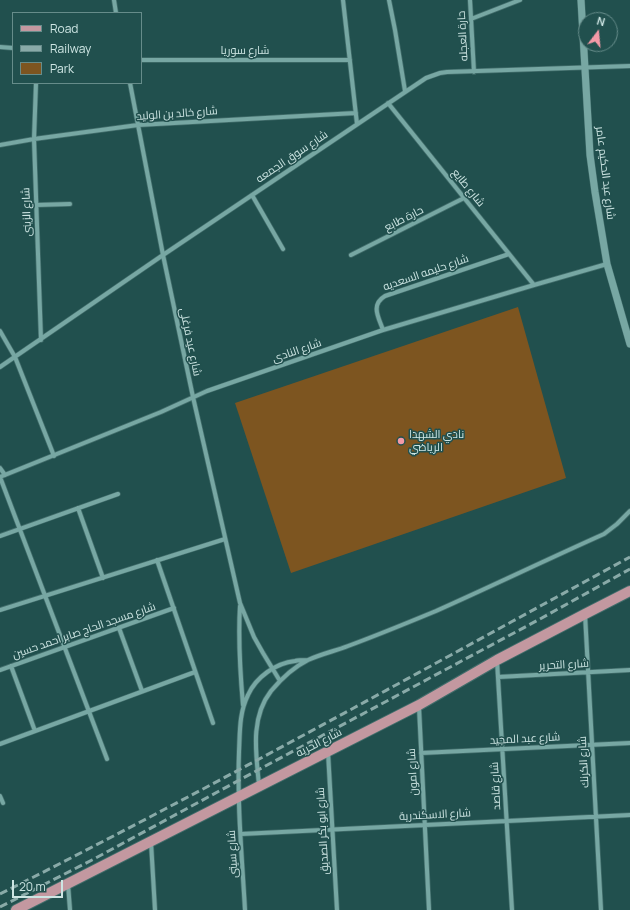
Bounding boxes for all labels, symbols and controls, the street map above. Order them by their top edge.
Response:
street label: حارة العجله [455,11,471,61]
legend [12,12,142,84]
north arrow [578,12,618,52]
text: N [595,13,607,29]
text: Road [50,20,78,37]
text: Railway [50,40,91,57]
street label: شارع سوريا [221,44,269,58]
text: Park [50,60,74,77]
street label: شارع خالد بن الوليد [136,105,218,123]
street label: شارع عبد الحكيم عامر [593,126,617,220]
street label: شارع سوق الجمعه [253,128,331,186]
street label: شارع طايع [449,166,487,210]
street label: شارع الزينى [20,187,34,237]
street label: حارة طابع [382,204,426,234]
street label: شارع حليمه السعديه [381,252,471,294]
street label: شارع عيد فرغلى [176,307,204,377]
street label: شارع النادى [271,336,323,366]
place label: نادي الشهدا الرياضي [409,428,464,454]
marker: نادي الشهدا الرياضي [396,436,406,446]
street label: شارع مسجد الحاج صابر احمد حسين [10,600,158,662]
street label: شارع التحرير [539,657,589,673]
street label: شارع الحريه [294,726,344,760]
street label: شارع عبد المجيد [489,731,561,747]
street label: شارع الكرنك [576,736,592,788]
street label: شارع امون [405,748,421,796]
street label: شارع قاصد [488,762,504,810]
street label: شارع ابو بكر الصديق [314,787,332,875]
street label: شارع الاسكندرية [399,807,471,823]
street label: شارع سيتى [225,830,241,878]
scale bar [14,872,65,898]
text: 20 m [19,878,46,895]

